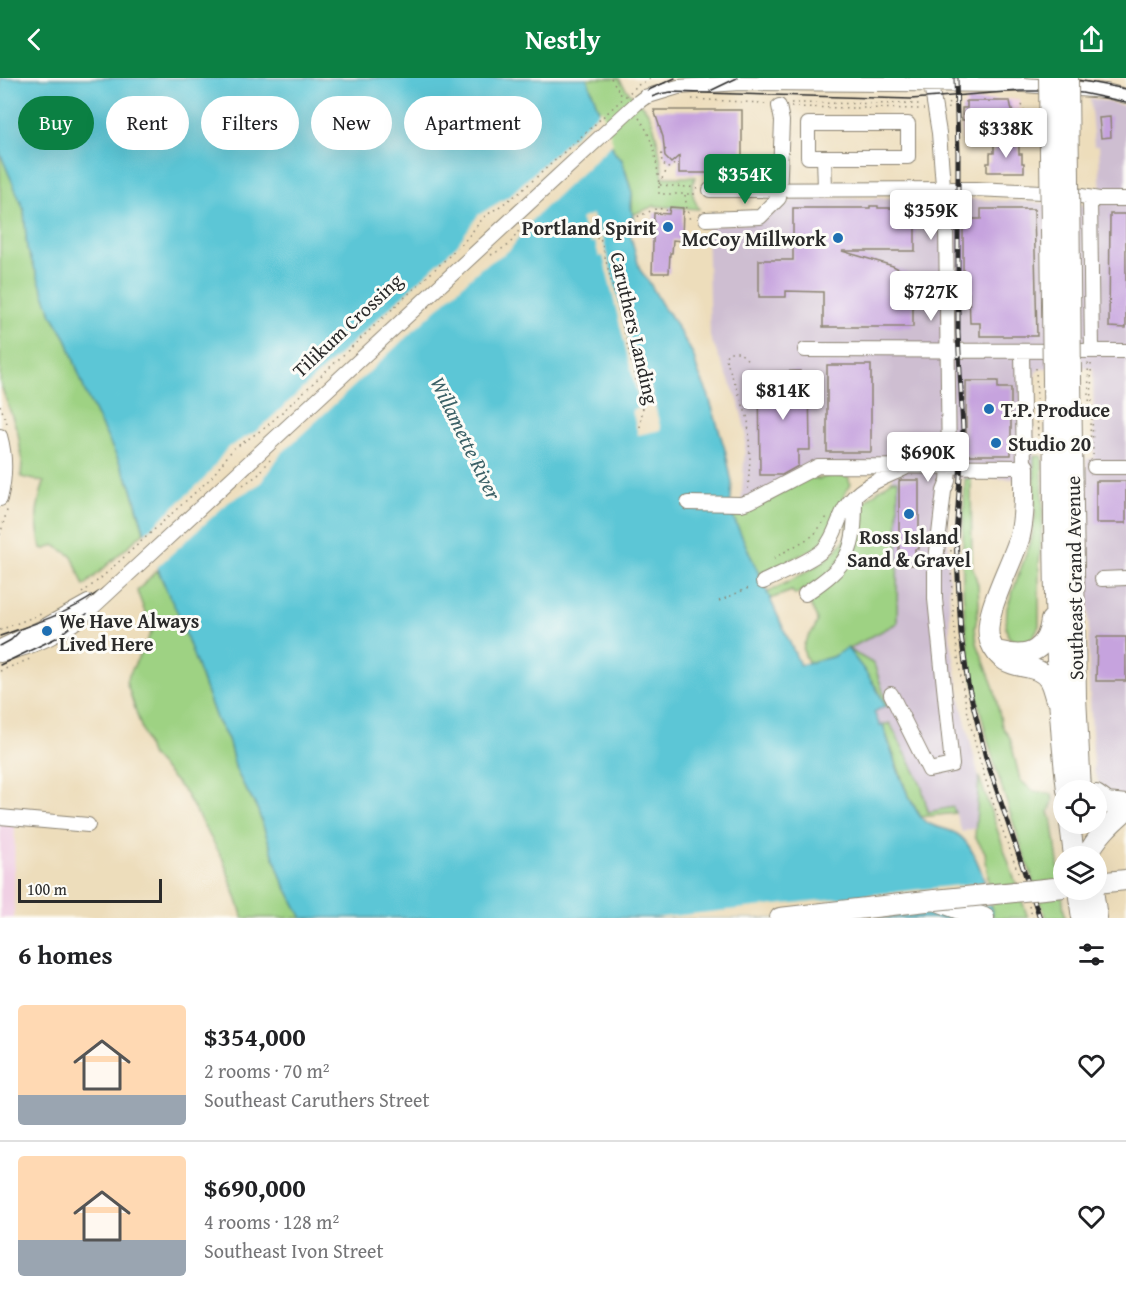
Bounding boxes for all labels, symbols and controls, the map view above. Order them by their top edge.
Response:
text: Nestly [525,19,601,59]
icon: back [18,23,51,56]
icon: share [1075,23,1108,56]
chip: Buy [18,96,94,150]
chip: Rent [106,96,189,150]
chip: Filters [201,96,299,150]
chip: New [311,96,392,150]
chip: Apartment [404,96,542,150]
pin: $338K [964,108,1048,159]
text: $338K [979,113,1033,142]
pin: $354K [703,154,787,205]
text: $354K [718,159,772,188]
pin: $359K [889,190,973,241]
text: $359K [904,195,958,224]
place label: Portland Spirit [522,213,656,242]
marker: Portland Spirit [661,220,675,234]
place label: McCoy Millwork [682,224,827,253]
marker: McCoy Millwork [831,231,845,245]
street label: Caruthers Landing [603,249,667,407]
street label: Tilikum Crossing [285,266,409,384]
pin: $727K [889,271,973,322]
text: $727K [904,276,958,305]
pin: $814K [741,370,825,421]
water label: Willamette River [423,371,510,506]
text: $814K [756,375,810,404]
place label: T.P. Produce [1001,395,1110,424]
marker: T.P. Produce [982,402,996,416]
place label: Studio 20 [1008,429,1091,458]
pin: $690K [886,432,970,483]
marker: Studio 20 [989,436,1003,450]
text: $690K [901,437,955,466]
street label: Southeast Grand Avenue [1058,476,1090,680]
marker: Ross Island Sand & Gravel [902,507,916,521]
place label: Ross Island Sand & Gravel [847,522,971,574]
place label: We Have Always Lived Here [59,606,199,658]
marker: We Have Always Lived Here [40,624,54,638]
map controls [1053,780,1107,900]
button: locate [1053,780,1107,834]
button: layers [1053,846,1107,900]
scale bar [18,876,162,904]
text: 100 m [27,877,67,901]
text: 6 homes [18,935,113,974]
icon: filters [1075,938,1108,971]
text: $354,000 [204,1017,306,1056]
icon: home [66,1029,138,1101]
icon: heart [1075,1049,1108,1082]
text: 2 rooms · 70 m² [204,1056,330,1085]
text: Southeast Caruthers Street [204,1085,430,1114]
text: $690,000 [204,1168,306,1207]
icon: home [66,1180,138,1252]
icon: heart [1075,1200,1108,1233]
text: 4 rooms · 128 m² [204,1207,339,1236]
text: Southeast Ivon Street [204,1236,383,1265]

